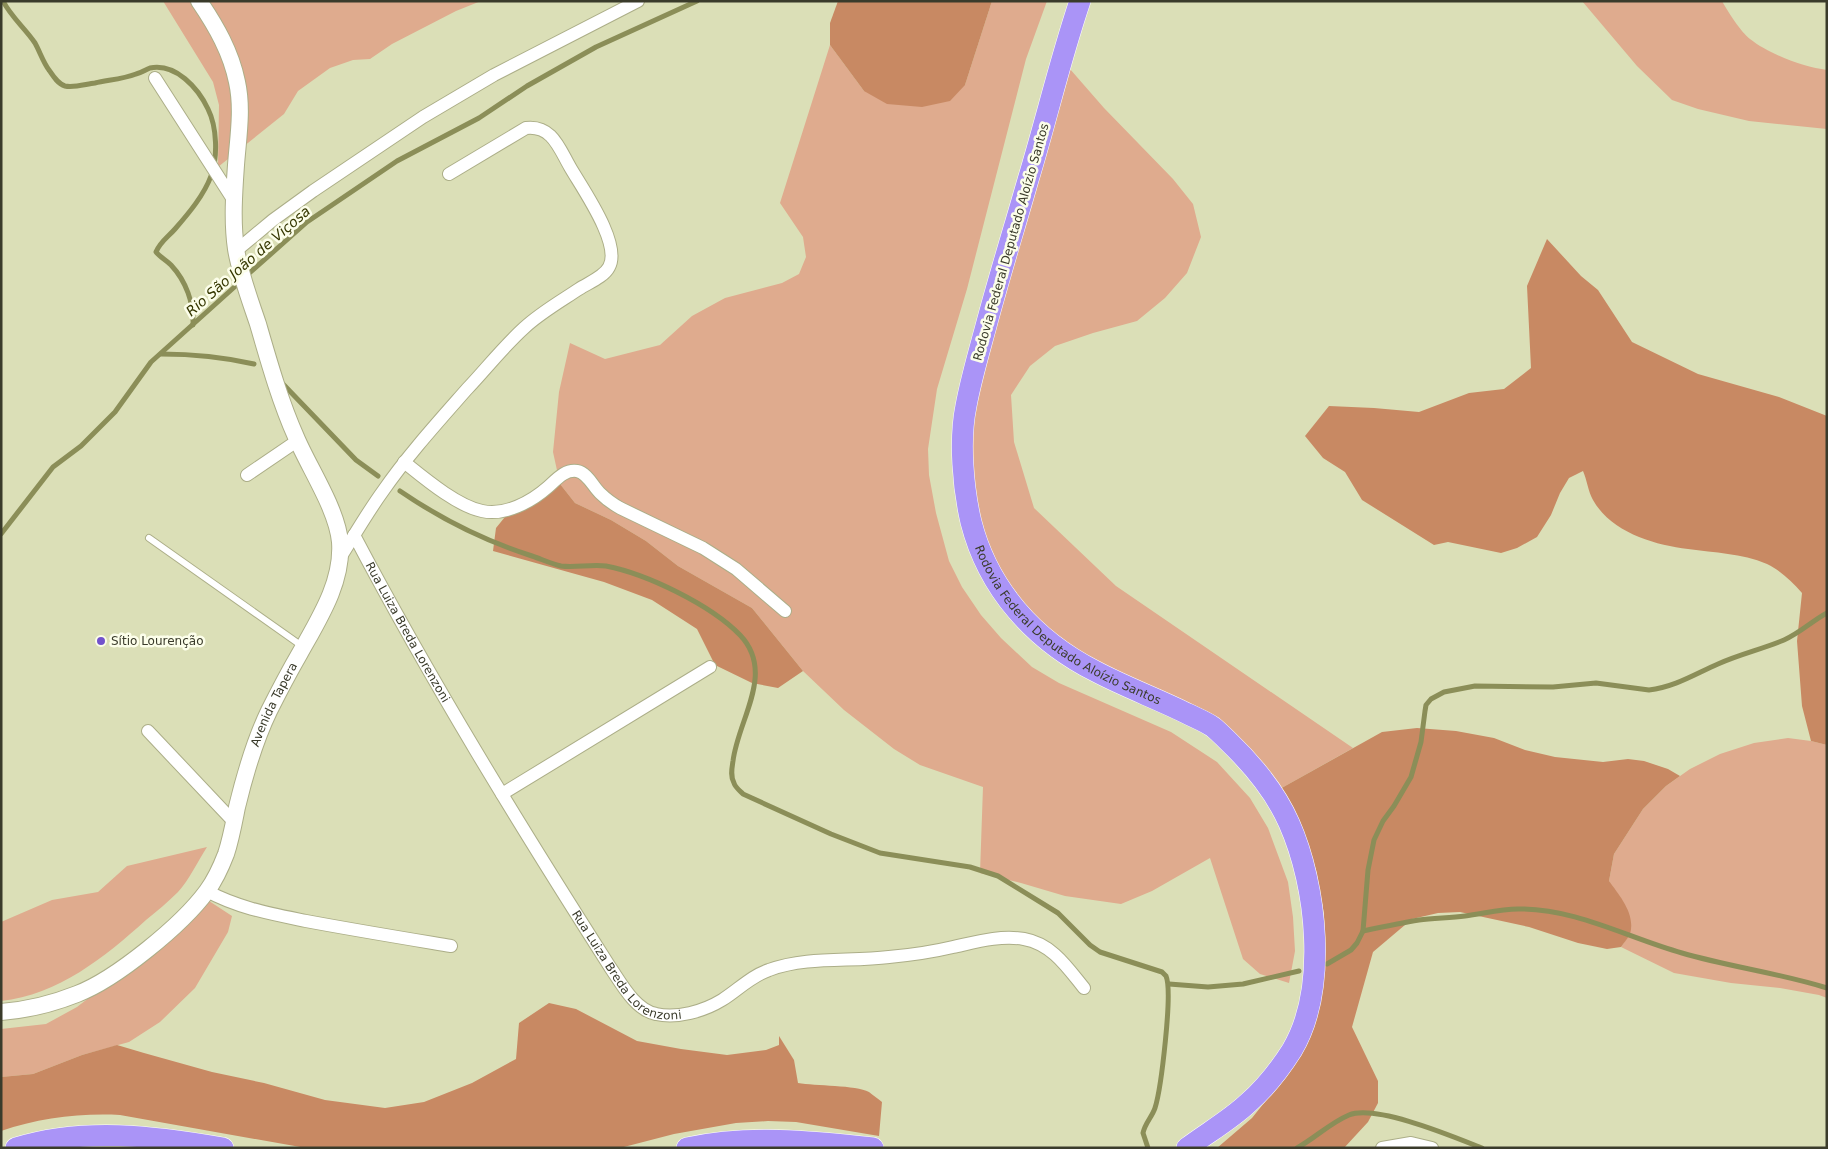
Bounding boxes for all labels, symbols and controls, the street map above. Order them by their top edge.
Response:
street label: Rodovia Federal Deputado Aloízio Santos [970,122,1052,362]
water label: Rio São João de Viçosa [183,203,313,319]
street label: Rodovia Federal Deputado Aloízio Santos [972,543,1163,707]
street label: Rua Luiza Breda Lorenzoni [363,560,453,705]
place label: Sítio Lourenção [111,634,204,648]
marker: Sítio Lourenção [95,635,107,647]
street label: Avenida Tapera [248,660,300,748]
street label: Rua Luiza Breda Lorenzoni [569,908,682,1023]

